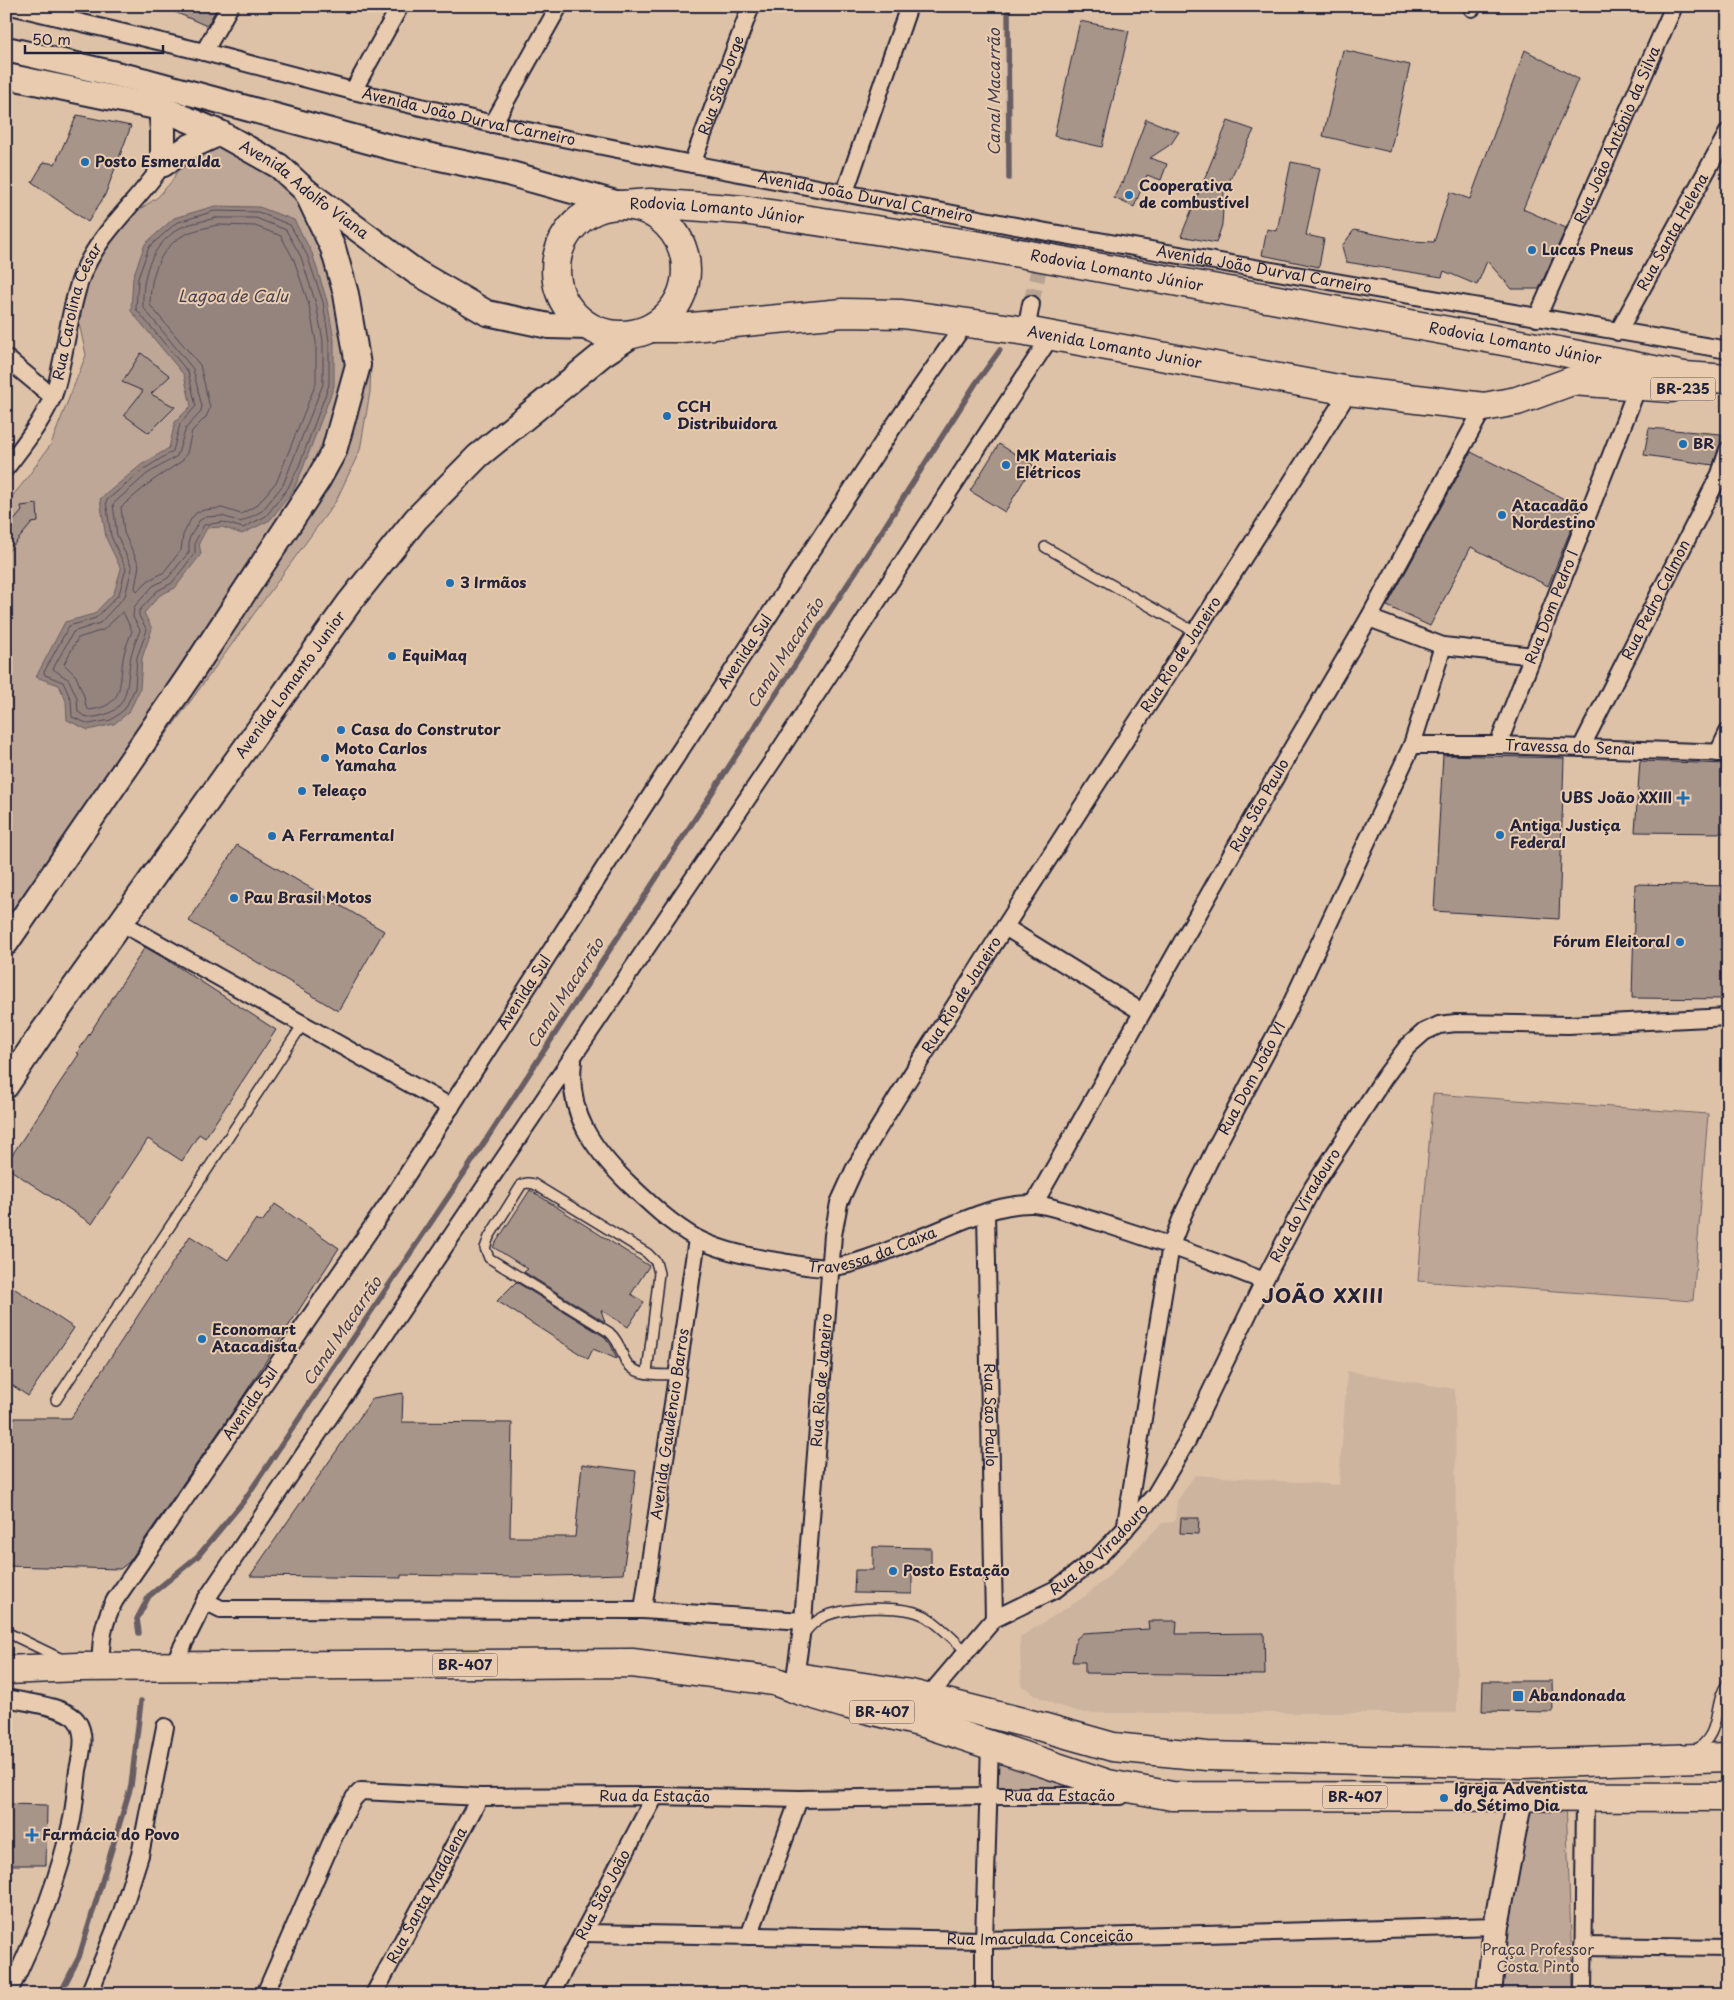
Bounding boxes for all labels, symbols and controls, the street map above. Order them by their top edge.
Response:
scale bar [25,22,162,54]
text: 50 m [32,27,71,50]
water label: Canal Macarrão [981,27,1005,156]
street label: Rua São Jorge [691,32,749,138]
street label: Rua João Antônio da Silva [1567,41,1665,227]
street label: Avenida João Durval Carneiro [360,81,578,150]
street label: Avenida Adolfo Viana [236,133,375,244]
place label: Posto Esmeralda [95,149,221,172]
marker: Posto Esmeralda [79,156,91,168]
street label: Avenida João Durval Carneiro [757,164,975,228]
street label: Rua Santa Helena [1630,168,1714,294]
place label: Cooperativa de combustível [1139,173,1249,213]
marker: Cooperativa de combustível [1123,189,1135,201]
street label: Rodovia Lomanto Júnior [628,190,806,229]
street label: Rua Carolina César [45,237,107,382]
place label: Lucas Pneus [1542,237,1634,260]
street label: Avenida João Durval Carneiro [1155,238,1374,298]
street label: Rodovia Lomanto Júnior [1029,242,1205,296]
marker: Lucas Pneus [1526,244,1538,256]
water label: Lagoa de Calu [178,283,289,307]
street label: Rodovia Lomanto Júnior [1427,315,1604,369]
street label: Avenida Lomanto Junior [1026,319,1204,373]
road number: BR-235 [1650,378,1716,400]
place label: CCH Distribuidora [677,394,779,434]
marker: CCH Distribuidora [661,410,673,422]
place label: BR [1693,431,1714,454]
marker: BR [1677,438,1689,450]
place label: MK Materiais Elétricos [1016,443,1117,483]
marker: MK Materiais Elétricos [1000,459,1012,471]
place label: Atacadão Nordestino [1512,493,1596,533]
marker: Atacadão Nordestino [1496,509,1508,521]
street label: Rua Pedro Calmon [1615,535,1695,663]
street label: Rua Dom Pedro I [1518,546,1583,667]
place label: 3 Irmãos [460,570,526,593]
marker: 3 Irmãos [444,577,456,589]
street label: Rua Rio de Janeiro [1133,591,1226,716]
water label: Canal Macarrão [739,592,829,712]
street label: Avenida Lomanto Junior [229,605,350,762]
street label: Avenida Sul [711,609,777,693]
place label: EquiMaq [402,643,467,666]
marker: EquiMaq [386,650,398,662]
place label: Casa do Construtor [351,717,501,740]
marker: Casa do Construtor [335,724,347,736]
street label: Travessa do Senai [1504,732,1636,760]
place label: Moto Carlos Yamaha [335,736,427,776]
marker: Moto Carlos Yamaha [319,752,331,764]
street label: Rua São Paulo [1223,754,1294,855]
place label: Teleaço [312,778,367,801]
marker: Teleaço [296,785,308,797]
place label: UBS João XXIII [1561,785,1672,808]
marker: UBS João XXIII [1676,791,1690,805]
place label: Antiga Justiça Federal [1510,813,1622,853]
place label: A Ferramental [282,823,394,846]
marker: Antiga Justiça Federal [1494,829,1506,841]
marker: A Ferramental [266,830,278,842]
place label: Pau Brasil Motos [244,885,372,908]
marker: Pau Brasil Motos [228,892,240,904]
place label: Fórum Eleitoral [1553,929,1670,952]
street label: Rua Rio de Janeiro [915,931,1006,1057]
water label: Canal Macarrão [519,932,609,1052]
marker: Fórum Eleitoral [1674,936,1686,948]
street label: Avenida Sul [490,950,556,1033]
street label: Rua Dom João VI [1211,1017,1290,1139]
street label: Rua do Viradouro [1263,1143,1345,1266]
street label: Travessa da Caixa [807,1219,940,1278]
water label: Canal Macarrão [296,1270,387,1390]
district label: JOÃO XXIII [1262,1280,1384,1310]
street label: Rua Rio de Janeiro [804,1312,837,1448]
place label: Economart Atacadista [212,1317,298,1357]
street label: Avenida Gaudêncio Barros [643,1326,694,1521]
marker: Economart Atacadista [196,1333,208,1345]
street label: Avenida Sul [216,1361,283,1444]
street label: Rua São Paulo [979,1363,1004,1467]
street label: Rua do Viradouro [1046,1497,1153,1600]
place label: Posto Estação [903,1558,1010,1581]
marker: Posto Estação [887,1565,899,1577]
road number: BR-407 [432,1654,498,1676]
place label: Abandonada [1528,1683,1627,1706]
marker: Abandonada [1511,1689,1525,1703]
road number: BR-407 [850,1700,914,1724]
place label: Igreja Adventista do Sétimo Dia [1454,1776,1588,1816]
street label: Rua da Estação [599,1783,710,1807]
street label: Rua da Estação [1004,1783,1115,1806]
road number: BR-407 [1322,1785,1388,1808]
marker: Igreja Adventista do Sétimo Dia [1438,1792,1450,1804]
place label: Farmácia do Povo [42,1822,180,1845]
street label: Rua Santa Madalena [380,1822,472,1967]
marker: Farmácia do Povo [26,1829,38,1841]
street label: Rua São João [568,1845,635,1943]
street label: Rua Imaculada Conceição [946,1923,1134,1950]
park label: Praça Professor Costa Pinto [1482,1937,1594,1977]

